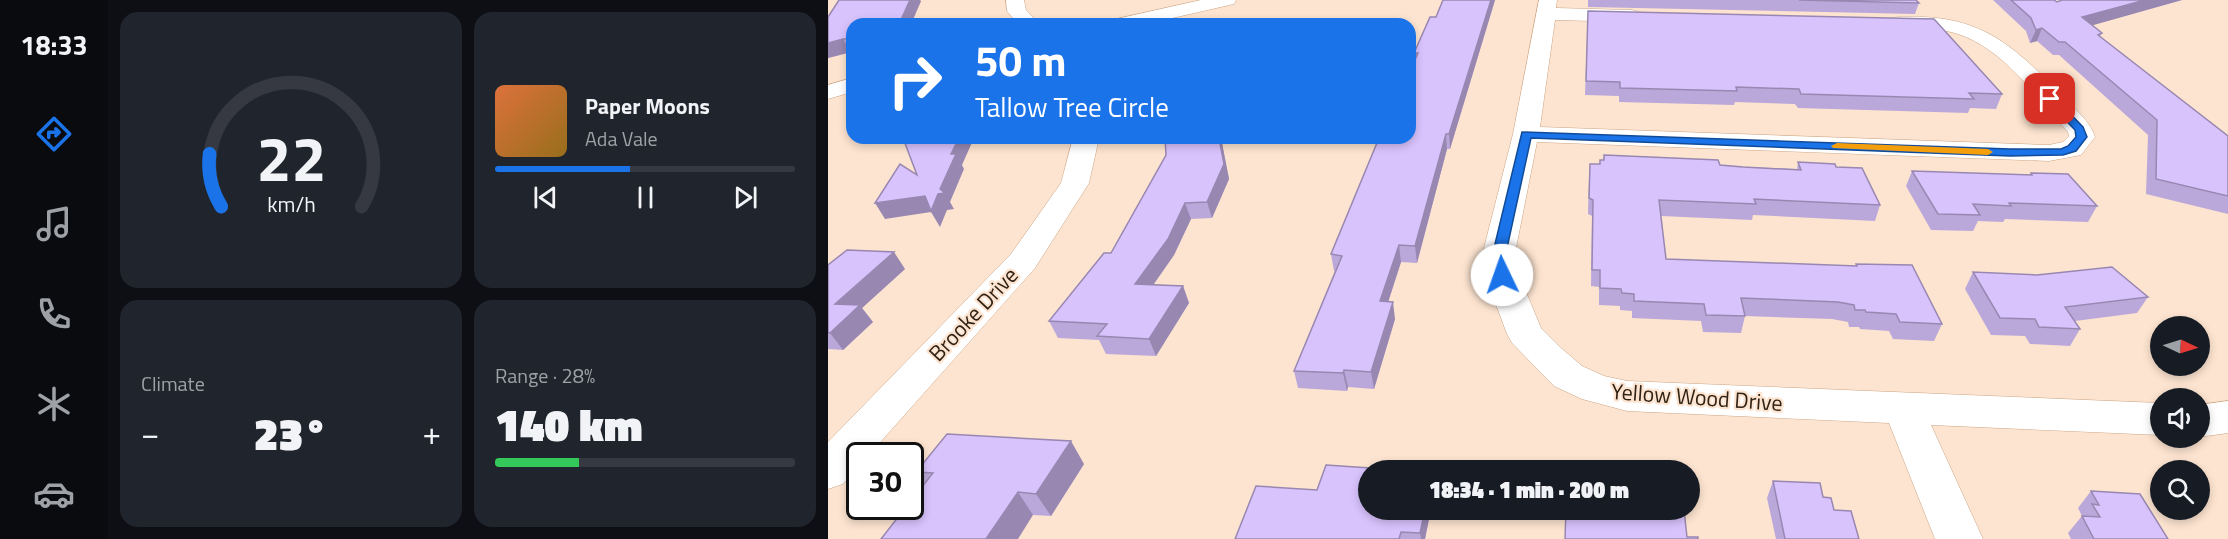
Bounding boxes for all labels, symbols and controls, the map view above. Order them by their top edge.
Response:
text: 18:33 [20,24,88,65]
text: 50 m [975,28,1067,92]
icon: right [876,42,954,120]
pin [2024,73,2075,124]
icon: arrive [2033,82,2066,115]
text: Tallow Tree Circle [975,86,1169,127]
text: Paper Moons [585,89,710,123]
text: 22 [256,110,326,205]
icon: directions [33,113,75,155]
text: Ada Vale [585,123,658,154]
icon: previous [529,181,562,214]
icon: pause [629,181,662,214]
icon: next [729,181,762,214]
text: km/h [267,188,315,220]
icon: music [33,203,75,245]
position arrow [1470,243,1534,307]
street label: Brooke Drive [920,259,1026,369]
icon: phone [33,293,75,335]
north arrow [2150,316,2210,376]
map controls [2150,316,2210,520]
text: Range · 28% [495,360,595,391]
text: Climate [141,368,205,399]
street label: Yellow Wood Drive [1610,374,1784,420]
icon: climate [33,383,75,425]
button: sound [2150,388,2210,448]
text: 140 km [495,390,643,458]
text: 23° [254,399,328,467]
text: − [141,408,159,458]
text: + [423,408,441,458]
speed limit sign: 30 [846,442,924,520]
button: search [2150,460,2210,520]
icon: car [33,473,75,515]
text: 18:34 · 1 min · 200 m [1429,473,1629,507]

